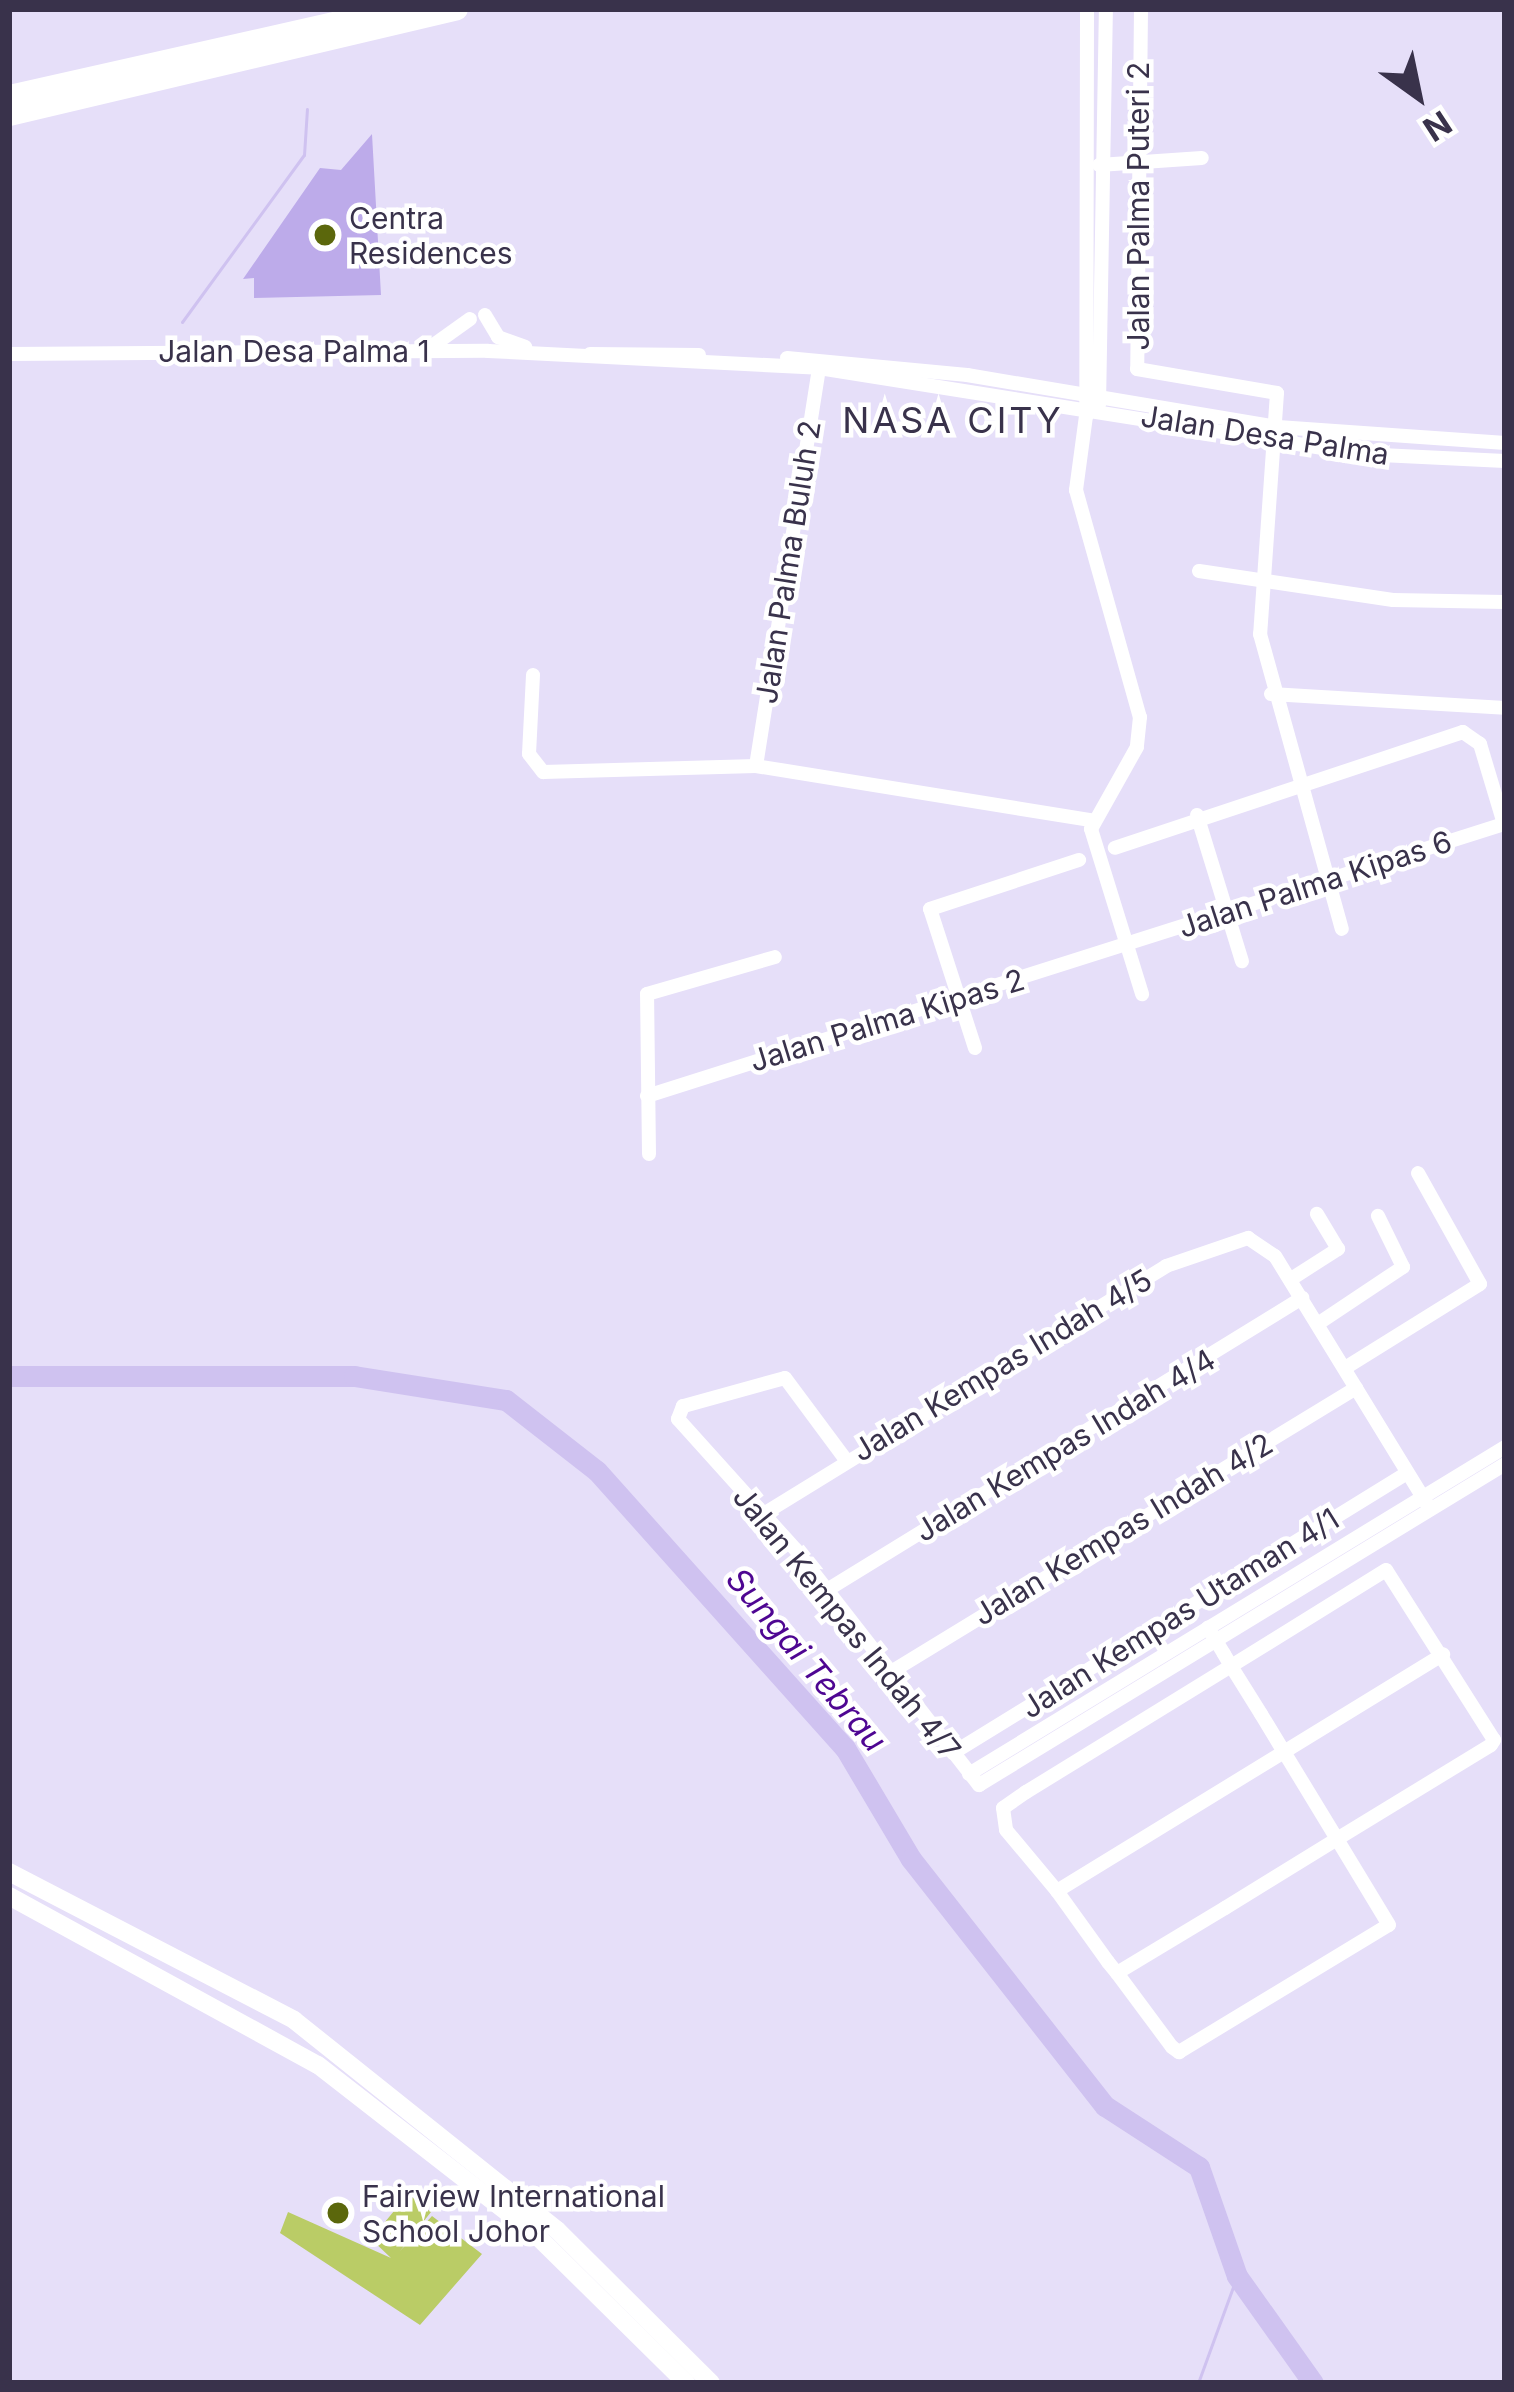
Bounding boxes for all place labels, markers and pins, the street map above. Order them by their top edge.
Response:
place label: Centra Residences [349,200,513,270]
marker: Centra Residences [312,222,338,248]
place label: Fairview International School Johor [362,2178,665,2248]
marker: Fairview International School Johor [325,2200,351,2226]

